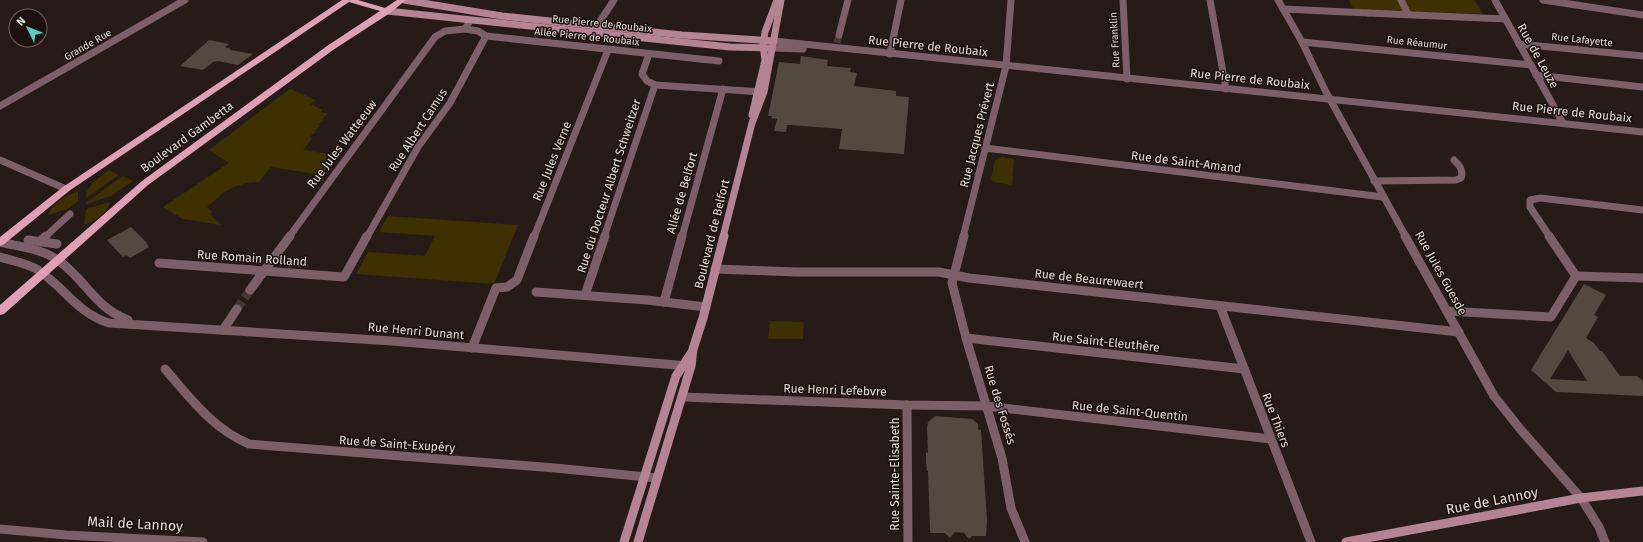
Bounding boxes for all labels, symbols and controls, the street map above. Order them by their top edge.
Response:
north arrow [8,8,48,48]
street label: Rue Franklin [1108,12,1122,68]
street label: Rue Pierre de Roubaix [552,13,653,35]
text: N [14,14,28,29]
street label: Rue de Leuze [1514,21,1562,91]
street label: Allée Pierre de Roubaix [534,26,640,48]
street label: Grande Rue [62,27,114,63]
street label: Rue Lafayette [1551,31,1613,49]
street label: Rue Pierre de Roubaix [867,33,989,59]
street label: Rue Réaumur [1386,34,1448,52]
street label: Rue Pierre de Roubaix [1189,66,1311,92]
street label: Rue Jacques Prévert [957,80,997,189]
street label: Rue Albert Camus [386,86,450,174]
street label: Rue Jules Watteeuw [304,97,380,191]
street label: Rue du Docteur Albert Schweitzer [574,97,644,275]
street label: Boulevard Gambetta [138,99,236,175]
street label: Rue Pierre de Roubaix [1511,99,1633,125]
street label: Rue Jules Verne [530,119,574,203]
street label: Rue de Saint-Amand [1130,148,1242,176]
street label: Allée de Belfort [664,150,701,235]
street label: Boulevard de Belfort [692,177,733,290]
street label: Rue Jules Guesde [1412,229,1470,317]
street label: Rue Romain Rolland [197,247,307,269]
street label: Rue de Beaurewaert [1034,266,1145,292]
street label: Rue Henri Dunant [367,320,465,342]
street label: Rue Saint-Eleuthère [1051,329,1161,355]
street label: Rue des Fossés [981,364,1019,447]
street label: Rue Henri Lefebvre [783,381,887,399]
street label: Rue Thiers [1259,391,1293,450]
street label: Rue de Saint-Quentin [1071,398,1189,424]
street label: Rue Sainte-Elisabeth [888,417,902,531]
street label: Rue de Saint-Exupéry [338,433,456,455]
street label: Rue de Lannoy [1444,484,1540,518]
street label: Mail de Lannoy [87,513,183,535]

